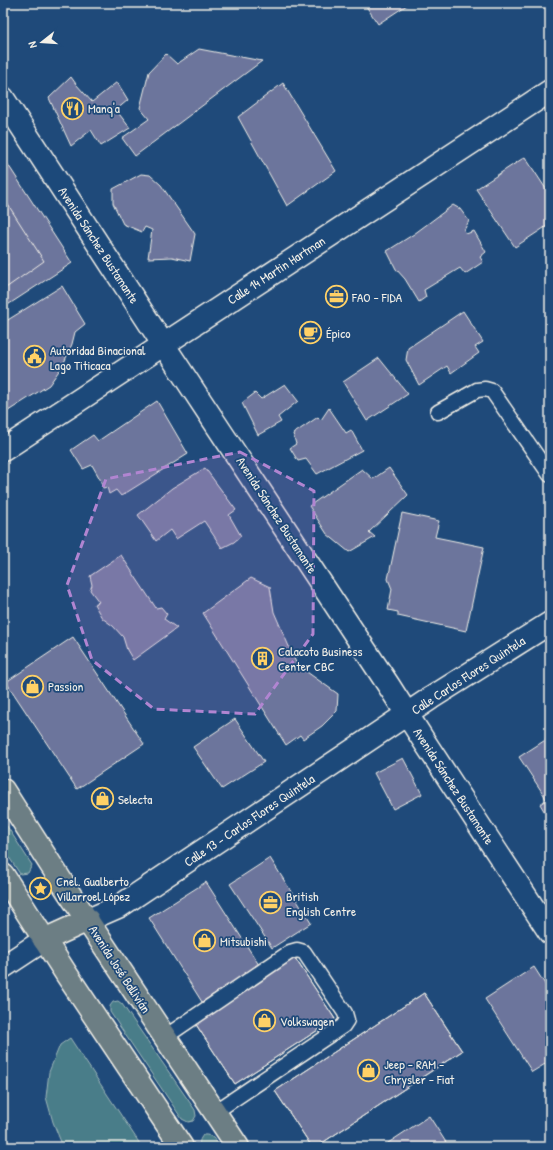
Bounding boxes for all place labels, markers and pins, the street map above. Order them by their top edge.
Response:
restaurant icon: Manq'a [59,95,85,121]
place label: Manq'a [88,99,120,117]
office icon: FAO - FIDA [323,284,349,310]
place label: FAO - FIDA [351,288,403,306]
cafe icon: Épico [297,320,323,346]
place label: Épico [326,324,351,342]
place label: Autoridad Binacional Lago Titicaca [50,341,146,374]
public building icon: Autoridad Binacional Lago Titicaca [21,344,47,370]
place label: Calacoto Business Center CBC [278,642,363,675]
building icon: Calacoto Business Center CBC [250,645,276,671]
shop icon: Passion [19,673,45,699]
place label: Passion [48,677,84,695]
shop icon: Selecta [90,786,116,812]
place label: Selecta [118,790,152,808]
place label: Cnel. Gualberto Villarroel López [56,872,131,905]
place icon: Cnel. Gualberto Villarroel López [27,875,53,901]
place label: British English Centre [286,887,356,920]
office icon: British English Centre [258,890,284,916]
shop icon: Mitsubishi [191,928,217,954]
place label: Mitsubishi [220,932,267,950]
shop icon: Volkswagen [252,1008,278,1034]
place label: Volkswagen [280,1012,334,1030]
place label: Jeep - RAM - Chrysler - Fiat [384,1055,455,1088]
shop icon: Jeep - RAM - Chrysler - Fiat [356,1058,382,1084]

